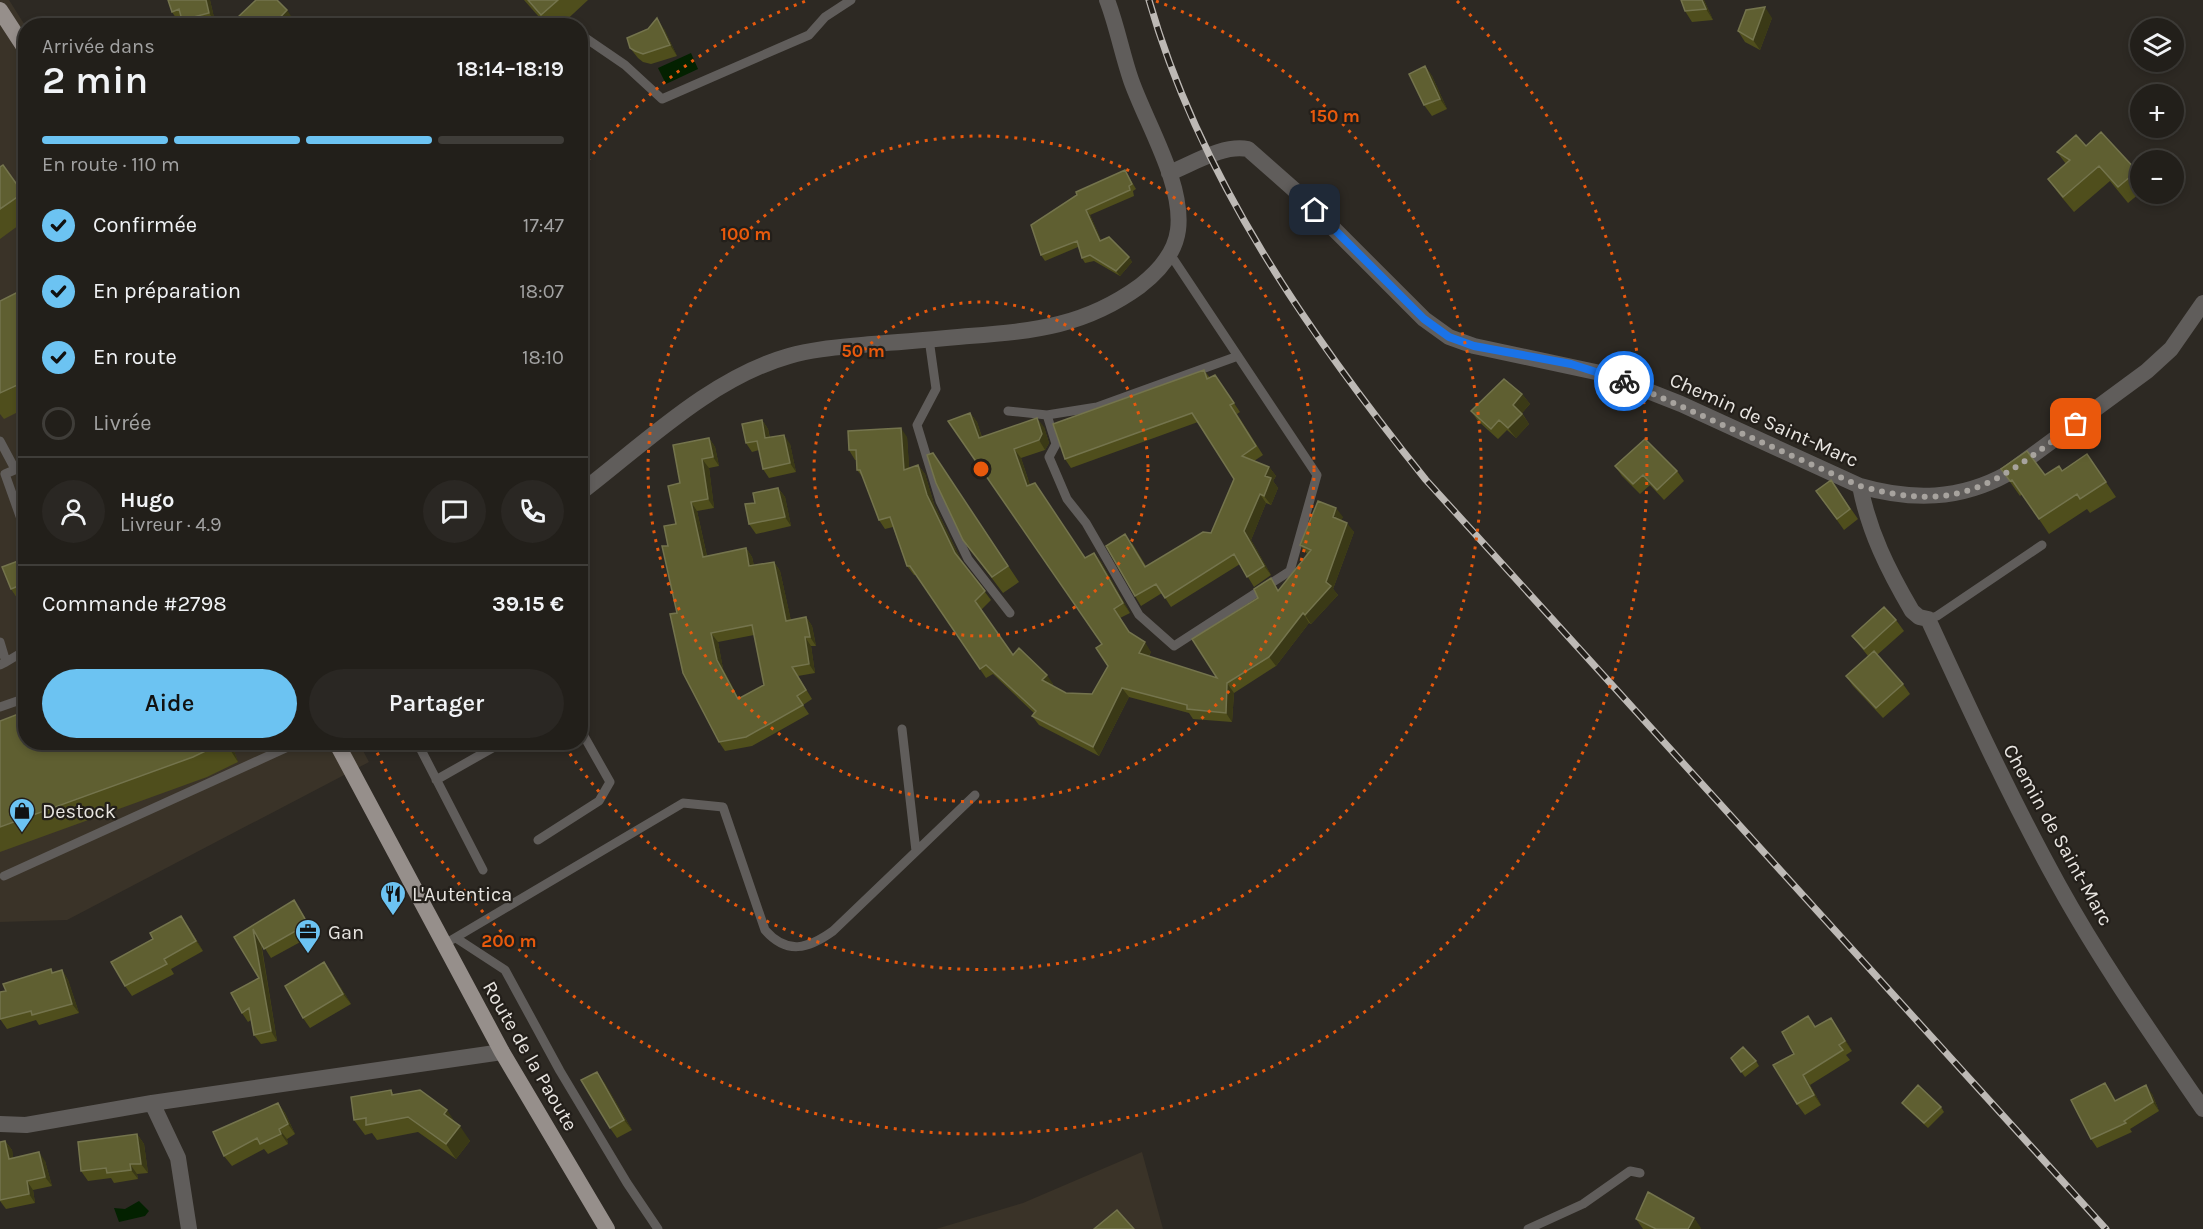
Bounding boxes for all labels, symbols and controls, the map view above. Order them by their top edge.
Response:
map controls [2130,18,2184,204]
button: layers [2130,18,2184,72]
text: Arrivée dans [42,35,155,58]
text: 18:14–18:19 [456,56,564,82]
text: 2 min [42,57,148,103]
button: + [2130,84,2184,138]
text: 150 m [1310,105,1360,127]
button: − [2130,150,2184,204]
text: En route · 110 m [42,153,180,176]
pin [1289,184,1340,235]
icon: home [1298,193,1331,226]
icon: check [42,209,75,242]
text: Confirmée [93,212,197,238]
text: 17:47 [523,214,564,237]
text: 100 m [721,223,771,245]
icon: check [42,275,75,308]
text: En préparation [93,278,241,304]
text: 18:07 [519,280,564,303]
text: 50 m [841,340,885,362]
icon: check [42,341,75,374]
text: En route [93,344,177,370]
text: 18:10 [522,346,564,369]
courier [1594,351,1654,411]
icon: bike [1608,365,1641,398]
street label: Chemin de Saint-Marc [1666,368,1862,472]
pin [2050,398,2101,449]
icon: bag [2059,407,2092,440]
text: Livrée [93,410,151,436]
centre of rings [971,459,991,479]
button: person [42,480,105,543]
button: chat [423,480,486,543]
button: phone [501,480,564,543]
text: Hugo [120,487,175,513]
text: Livreur · 4.9 [120,513,222,536]
text: Commande #2798 [42,591,227,617]
text: 39.15 € [492,591,564,617]
button: Aide [42,669,297,738]
button: Partager [309,669,564,738]
street label: Chemin de Saint-Marc [1998,740,2118,930]
shop icon: Destock [7,796,37,834]
place label: Destock [42,800,116,823]
restaurant icon: L'Autentica [378,879,408,917]
place label: L'Autentica [412,883,512,906]
office icon: Gan [293,917,323,955]
place label: Gan [328,921,364,944]
text: 200 m [481,930,537,952]
street label: Route de la Paoute [478,977,582,1135]

